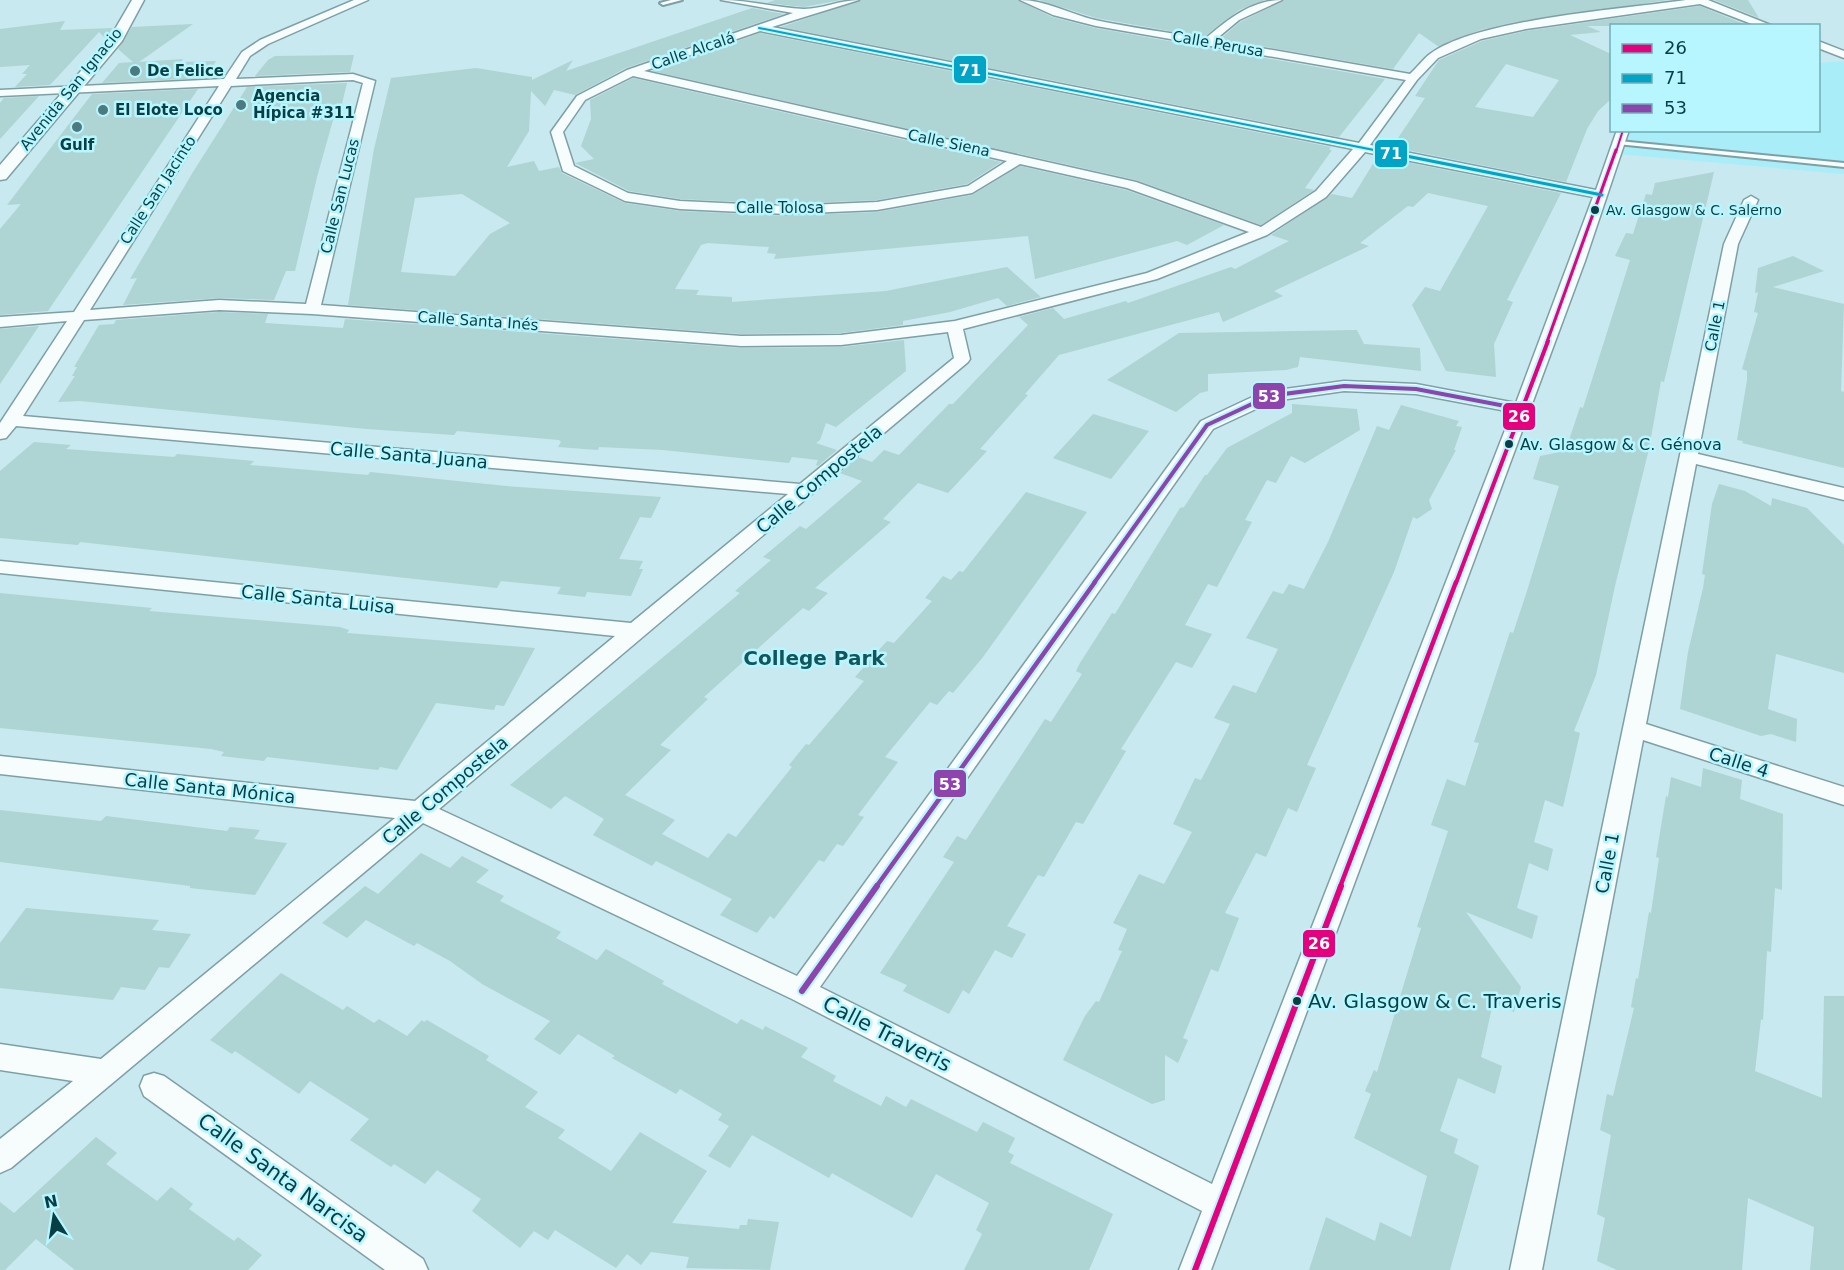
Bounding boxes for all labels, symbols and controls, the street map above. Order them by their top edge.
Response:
street label: Avenida San Ignacio [16,24,126,154]
legend [1610,24,1820,132]
street label: Calle Perusa [1171,27,1265,61]
street label: Calle Alcalá [649,28,737,74]
text: 26 [1664,37,1687,58]
line badge: 71 [953,55,987,84]
text: 71 [959,61,981,80]
place label: De Felice [147,62,224,80]
marker: De Felice [128,64,142,78]
text: 71 [1664,67,1687,88]
place label: Agencia Hípica #311 [253,87,355,122]
text: 53 [1664,97,1687,118]
marker: Agencia Hípica #311 [234,98,248,112]
place label: El Elote Loco [115,101,223,119]
marker: El Elote Loco [96,103,110,117]
marker: Gulf [70,120,84,134]
street label: Calle Siena [906,126,992,160]
street label: Calle San Jacinto [116,132,200,248]
place label: Gulf [60,136,95,154]
street label: Calle San Lucas [317,136,363,255]
line badge: 71 [1374,139,1408,168]
text: 71 [1380,144,1402,163]
street label: Calle Tolosa [736,199,824,217]
place label: Av. Glasgow & C. Salerno [1606,202,1782,218]
marker: Av. Glasgow & C. Salerno [1589,204,1601,216]
street label: Calle 1 [1701,299,1729,353]
street label: Calle Santa Inés [417,308,539,334]
line badge: 53 [1252,382,1286,410]
text: 53 [1258,387,1280,406]
line badge: 26 [1502,402,1536,431]
text: 26 [1508,407,1530,426]
street label: Calle Compostela [752,420,886,538]
place label: Av. Glasgow & C. Génova [1520,435,1722,454]
street label: Calle Santa Juana [329,438,489,472]
marker: Av. Glasgow & C. Génova [1503,438,1515,450]
street label: Calle Santa Luisa [240,580,396,618]
district label: College Park [743,646,885,670]
street label: Calle Compostela [378,731,512,849]
street label: Calle 4 [1706,742,1772,782]
street label: Calle Santa Mónica [123,769,297,807]
line badge: 53 [933,769,967,798]
text: 53 [939,775,961,794]
street label: Calle 1 [1591,831,1623,895]
line badge: 26 [1302,929,1336,958]
text: 26 [1308,934,1330,953]
place label: Av. Glasgow & C. Traveris [1308,989,1562,1013]
street label: Calle Traveris [819,991,955,1077]
marker: Av. Glasgow & C. Traveris [1291,995,1303,1007]
street label: Calle Santa Narcisa [193,1108,373,1248]
north arrow [24,1186,84,1246]
text: N [42,1191,60,1213]

